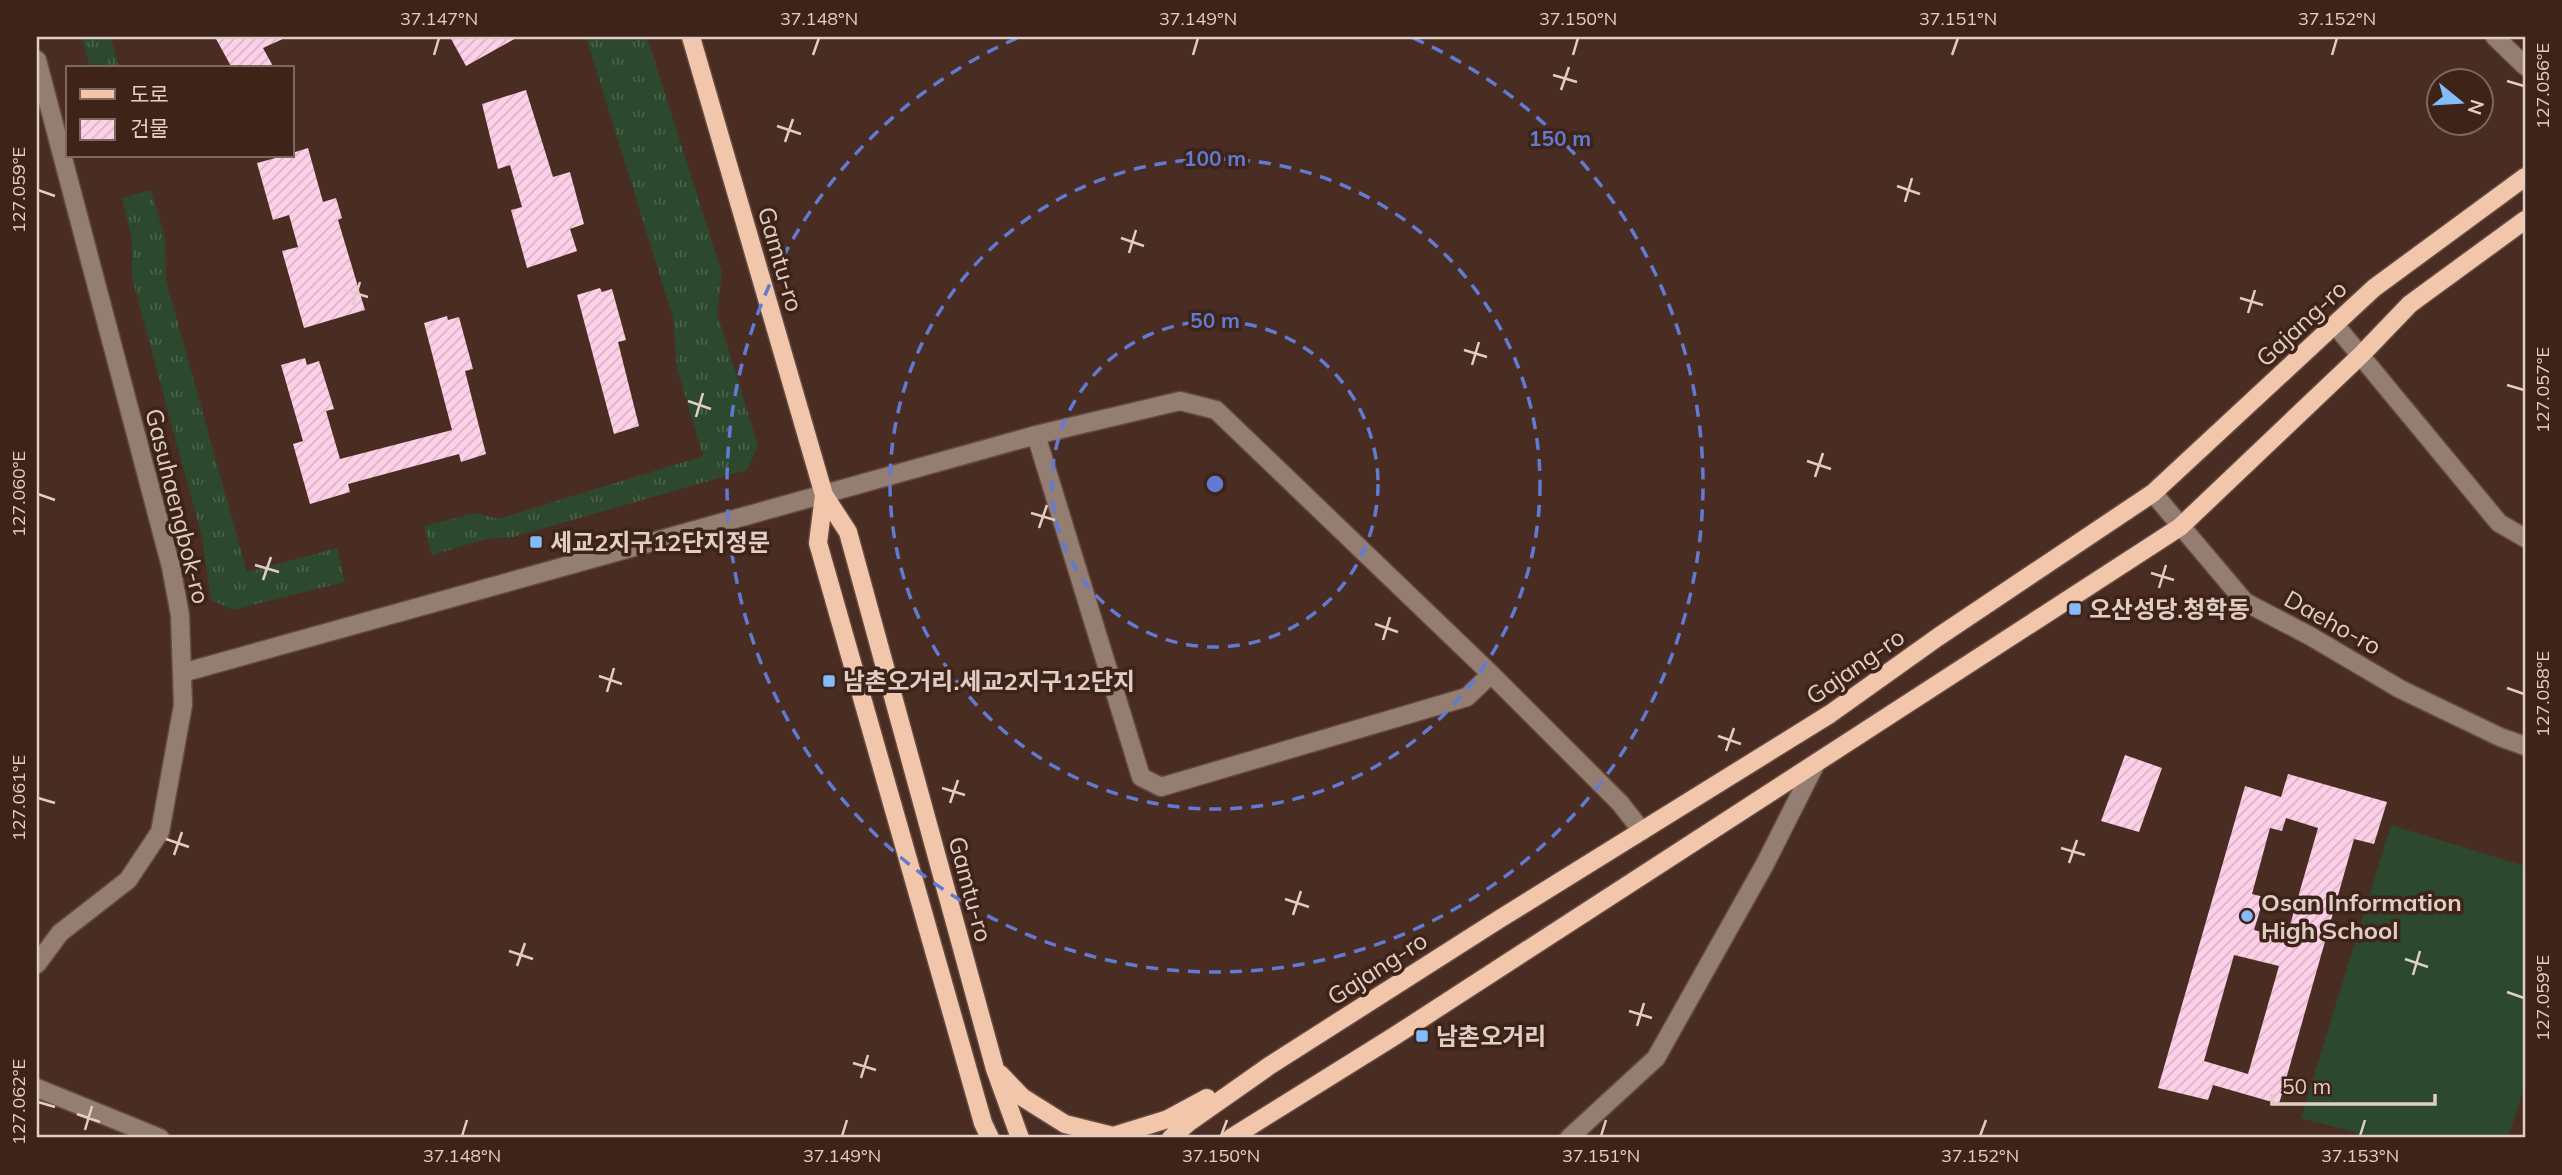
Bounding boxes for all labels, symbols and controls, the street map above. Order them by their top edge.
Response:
text: 37.147°N [400,7,478,30]
text: 37.148°N [780,7,858,30]
text: 37.149°N [1159,7,1237,30]
text: 37.150°N [1539,7,1617,30]
text: 37.151°N [1919,7,1997,30]
text: 37.152°N [2298,7,2376,30]
text: 127.056°E [2531,43,2554,129]
legend [66,66,294,158]
north arrow [2426,66,2496,136]
text: 도로 [130,81,169,107]
text: N [2463,97,2490,118]
text: 건물 [130,115,169,141]
text: 150 m [1529,125,1591,151]
text: 100 m [1184,145,1246,171]
text: 127.059°E [7,147,30,233]
street label: Gamtu-ro [752,203,810,315]
street label: Gajang-ro [2249,273,2353,373]
text: 50 m [1190,307,1240,333]
text: 127.057°E [2531,347,2554,433]
street label: Gasuhaengbok-ro [139,405,217,607]
text: 127.060°E [7,451,30,537]
centre of rings [1203,472,1227,496]
place label: 세교2지구12단지정문 [550,527,770,557]
marker: 세교2지구12단지정문 [528,534,544,550]
street label: Daeho-ro [2279,583,2387,661]
place label: 오산성당.청학동 [2089,594,2250,624]
marker: 오산성당.청학동 [2067,601,2083,617]
street label: Gajang-ro [1800,621,1910,711]
text: 127.058°E [2531,651,2554,737]
place label: 남촌오거리.세교2지구12단지 [843,666,1135,696]
marker: 남촌오거리.세교2지구12단지 [821,673,837,689]
text: 127.061°E [7,755,30,841]
street label: Gamtu-ro [943,833,999,945]
place label: Osan Information High School [2261,887,2462,945]
marker: Osan Information High School [2239,908,2255,924]
street label: Gajang-ro [1321,925,1433,1011]
text: 127.059°E [2531,955,2554,1041]
place label: 남촌오거리 [1436,1021,1546,1051]
marker: 남촌오거리 [1414,1028,1430,1044]
text: 127.062°E [7,1059,30,1145]
scale bar [2272,1063,2434,1107]
text: 50 m [2282,1073,2331,1099]
text: 37.148°N [423,1144,501,1167]
text: 37.149°N [803,1144,881,1167]
text: 37.150°N [1182,1144,1260,1167]
text: 37.151°N [1562,1144,1640,1167]
text: 37.152°N [1941,1144,2019,1167]
text: 37.153°N [2321,1144,2399,1167]

